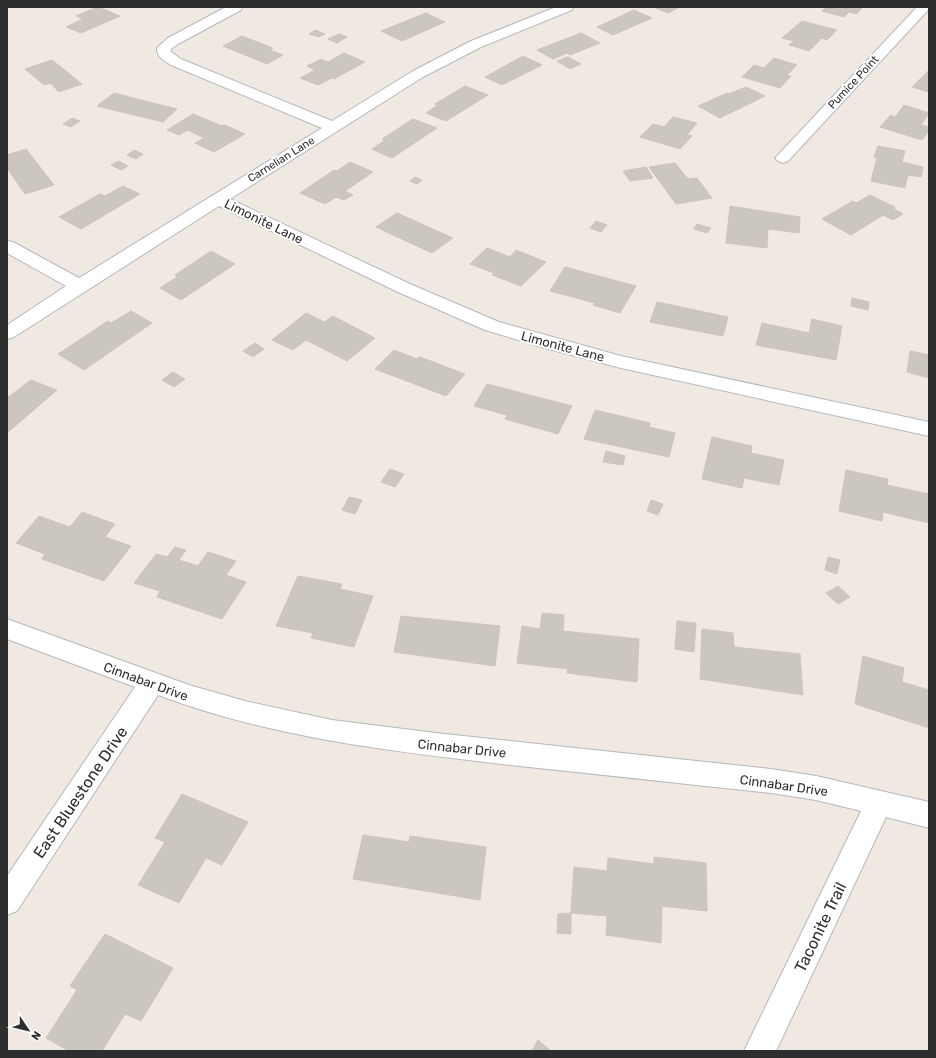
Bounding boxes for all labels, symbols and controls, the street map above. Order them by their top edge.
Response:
street label: Pumice Point [825,53,882,112]
street label: Carnelian Lane [245,134,317,185]
street label: Limonite Lane [222,196,306,247]
street label: Limonite Lane [520,328,606,365]
street label: Cinnabar Drive [102,659,190,704]
street label: East Bluestone Drive [29,723,132,862]
street label: Cinnabar Drive [417,736,507,761]
street label: Cinnabar Drive [739,772,829,799]
street label: Taconite Trail [791,879,850,975]
north arrow [8,1010,48,1050]
text: N [28,1028,43,1042]

